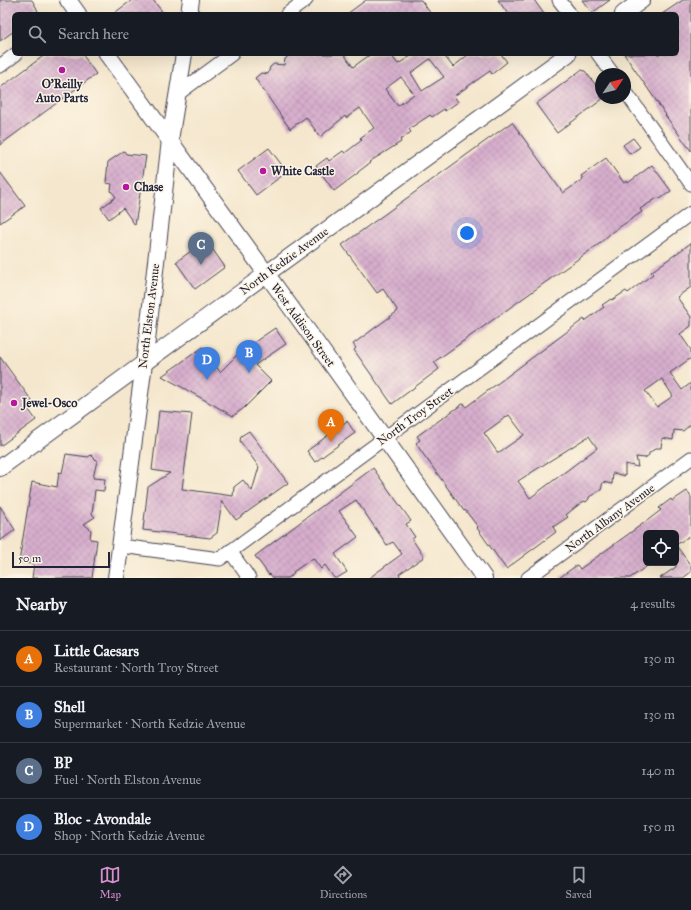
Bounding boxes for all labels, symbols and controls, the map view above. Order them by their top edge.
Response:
search box [12,12,679,56]
icon: search [26,23,48,45]
text: Search here [58,25,129,43]
marker: O'Reilly Auto Parts [57,65,67,75]
north arrow [595,68,631,104]
place label: O'Reilly Auto Parts [35,77,89,105]
place label: White Castle [271,164,334,178]
marker: White Castle [258,166,268,176]
place label: Chase [134,180,163,194]
marker: Chase [121,182,131,192]
your location [457,223,477,243]
street label: North Kedzie Avenue [237,224,331,298]
pin: C [188,232,214,265]
street label: North Elston Avenue [136,263,162,369]
street label: West Addison Street [268,280,338,370]
pin: B [236,340,262,373]
pin: D [194,347,220,380]
street label: North Troy Street [374,383,456,448]
place label: Jewel-Osco [20,396,77,411]
marker: Jewel-Osco [9,398,19,408]
pin: A [318,409,344,442]
street label: North Albany Avenue [563,481,657,555]
map controls [643,530,679,566]
button: locate [643,530,679,566]
scale bar [12,550,110,569]
text: 50 m [18,552,41,565]
text: Nearby [16,594,67,615]
text: 4 results [630,596,675,612]
text: Little Caesars [54,642,139,660]
text: A [25,651,33,667]
text: 130 m [643,651,675,667]
text: Restaurant · North Troy Street [54,660,219,676]
text: Shell [54,698,85,716]
text: B [25,707,33,723]
text: 130 m [643,707,675,723]
text: Supermarket · North Kedzie Avenue [54,716,245,732]
text: BP [54,754,72,772]
text: C [25,763,33,779]
text: 140 m [641,763,675,779]
text: Fuel · North Elston Avenue [54,772,201,788]
text: Bloc - Avondale [54,810,151,828]
text: D [24,819,34,835]
text: 150 m [643,819,675,835]
text: Shop · North Kedzie Avenue [54,828,205,844]
tab: Map [99,864,121,901]
tab: Directions [320,864,367,901]
tab: Saved [566,864,592,901]

